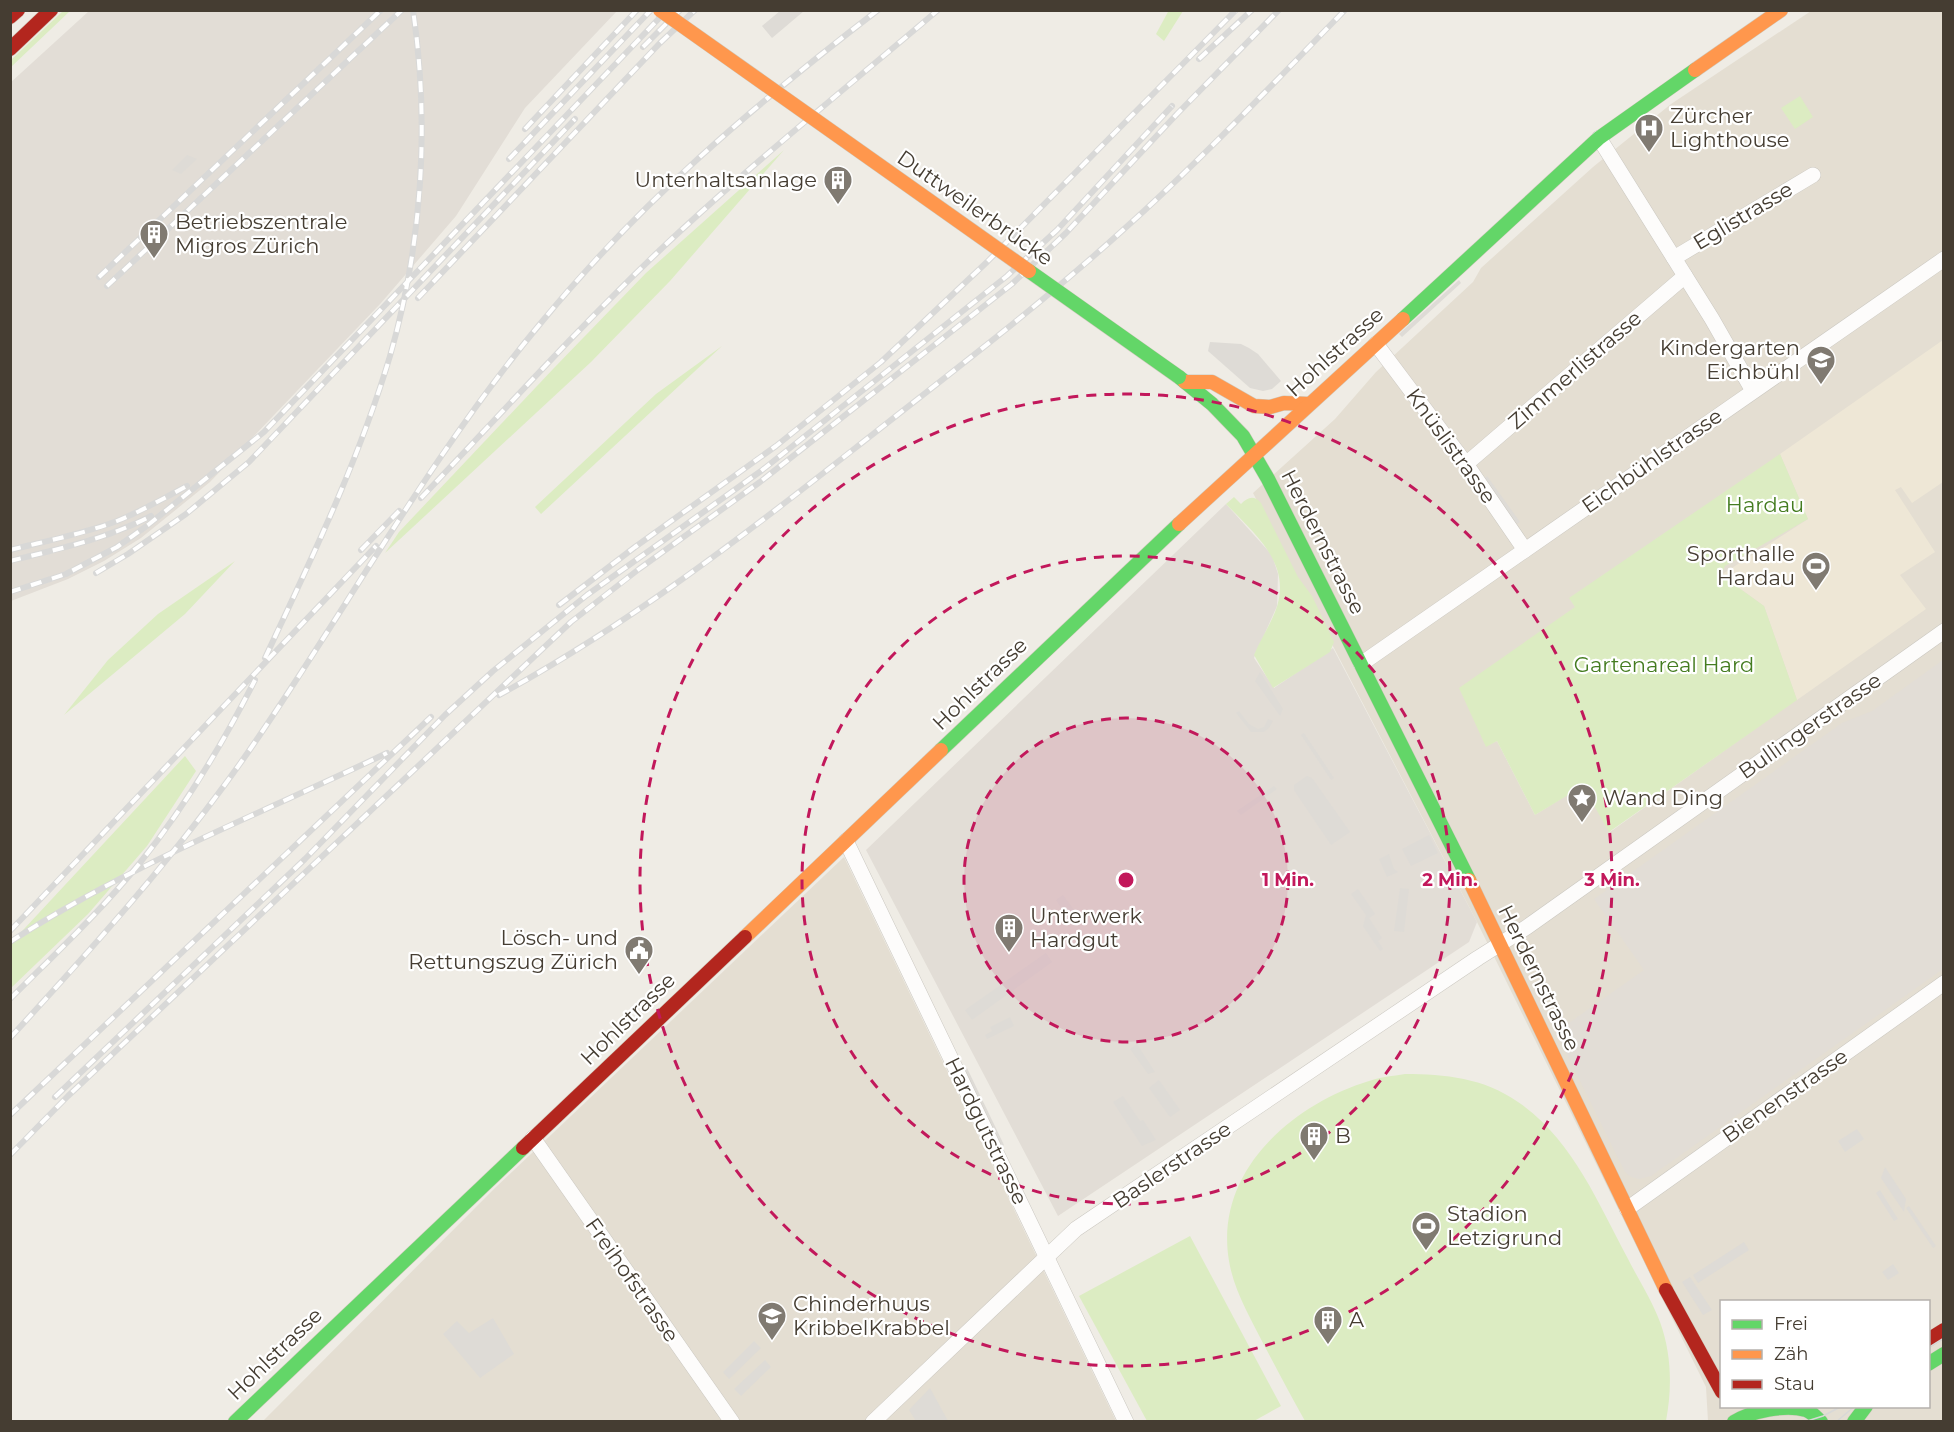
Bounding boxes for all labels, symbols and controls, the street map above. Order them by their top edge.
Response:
place label: Zürcher Lighthouse [1670,103,1790,152]
hospital icon: Zürcher Lighthouse [1633,112,1665,154]
street label: Duttweilerbrücke [893,144,1058,271]
building icon: Unterhaltsanlage [822,164,854,206]
place label: Unterhaltsanlage [635,167,817,192]
street label: Eglistrasse [1689,176,1797,255]
place label: Betriebszentrale Migros Zürich [175,209,347,258]
building icon: Betriebszentrale Migros Zürich [138,218,170,260]
street label: Hohlstrasse [1281,302,1388,402]
street label: Zimmerlistrasse [1503,305,1646,434]
place label: Kindergarten Eichbühl [1660,335,1800,384]
school or university icon: Kindergarten Eichbühl [1805,344,1837,386]
street label: Knüslistrasse [1401,383,1502,508]
street label: Eichbühlstrasse [1577,403,1727,518]
street label: Herdernstrasse [1276,465,1371,618]
park label: Hardau [1726,492,1804,517]
place label: Sporthalle Hardau [1687,541,1795,590]
sports icon: Sporthalle Hardau [1800,550,1832,592]
street label: Hohlstrasse [927,632,1032,735]
park label: Gartenareal Hard [1574,652,1754,677]
street label: Bullingerstrasse [1734,667,1886,784]
place icon: Wand Ding [1566,782,1598,824]
place label: Wand Ding [1603,785,1723,810]
text: 1 Min. [1262,869,1314,891]
text: 2 Min. [1422,869,1478,891]
text: 3 Min. [1583,869,1640,891]
centre of rings [1116,870,1136,890]
street label: Herdernstrasse [1493,901,1586,1055]
place label: Unterwerk Hardgut [1030,903,1142,952]
building icon: Unterwerk Hardgut [993,912,1025,954]
place label: Lösch- und Rettungszug Zürich [408,925,618,974]
public building icon: Lösch- und Rettungszug Zürich [623,934,655,976]
street label: Hohlstrasse [575,967,680,1070]
street label: Bienenstrasse [1717,1043,1852,1148]
street label: Hardgutstrasse [940,1053,1033,1209]
street label: Baslerstrasse [1108,1116,1236,1213]
building icon: B [1298,1120,1330,1162]
place label: B [1335,1123,1351,1148]
place label: Stadion Letzigrund [1447,1201,1562,1250]
sports icon: Stadion Letzigrund [1410,1210,1442,1252]
street label: Freihofstrasse [580,1213,685,1347]
place label: Chinderhuus KribbelKrabbel [793,1291,950,1340]
school or university icon: Chinderhuus KribbelKrabbel [756,1300,788,1342]
legend [1720,1300,1930,1408]
street label: Hohlstrasse [222,1302,327,1405]
building icon: A [1312,1304,1344,1346]
place label: A [1349,1307,1365,1332]
text: Frei [1774,1313,1808,1335]
text: Zäh [1774,1343,1809,1365]
text: Stau [1774,1373,1815,1395]

